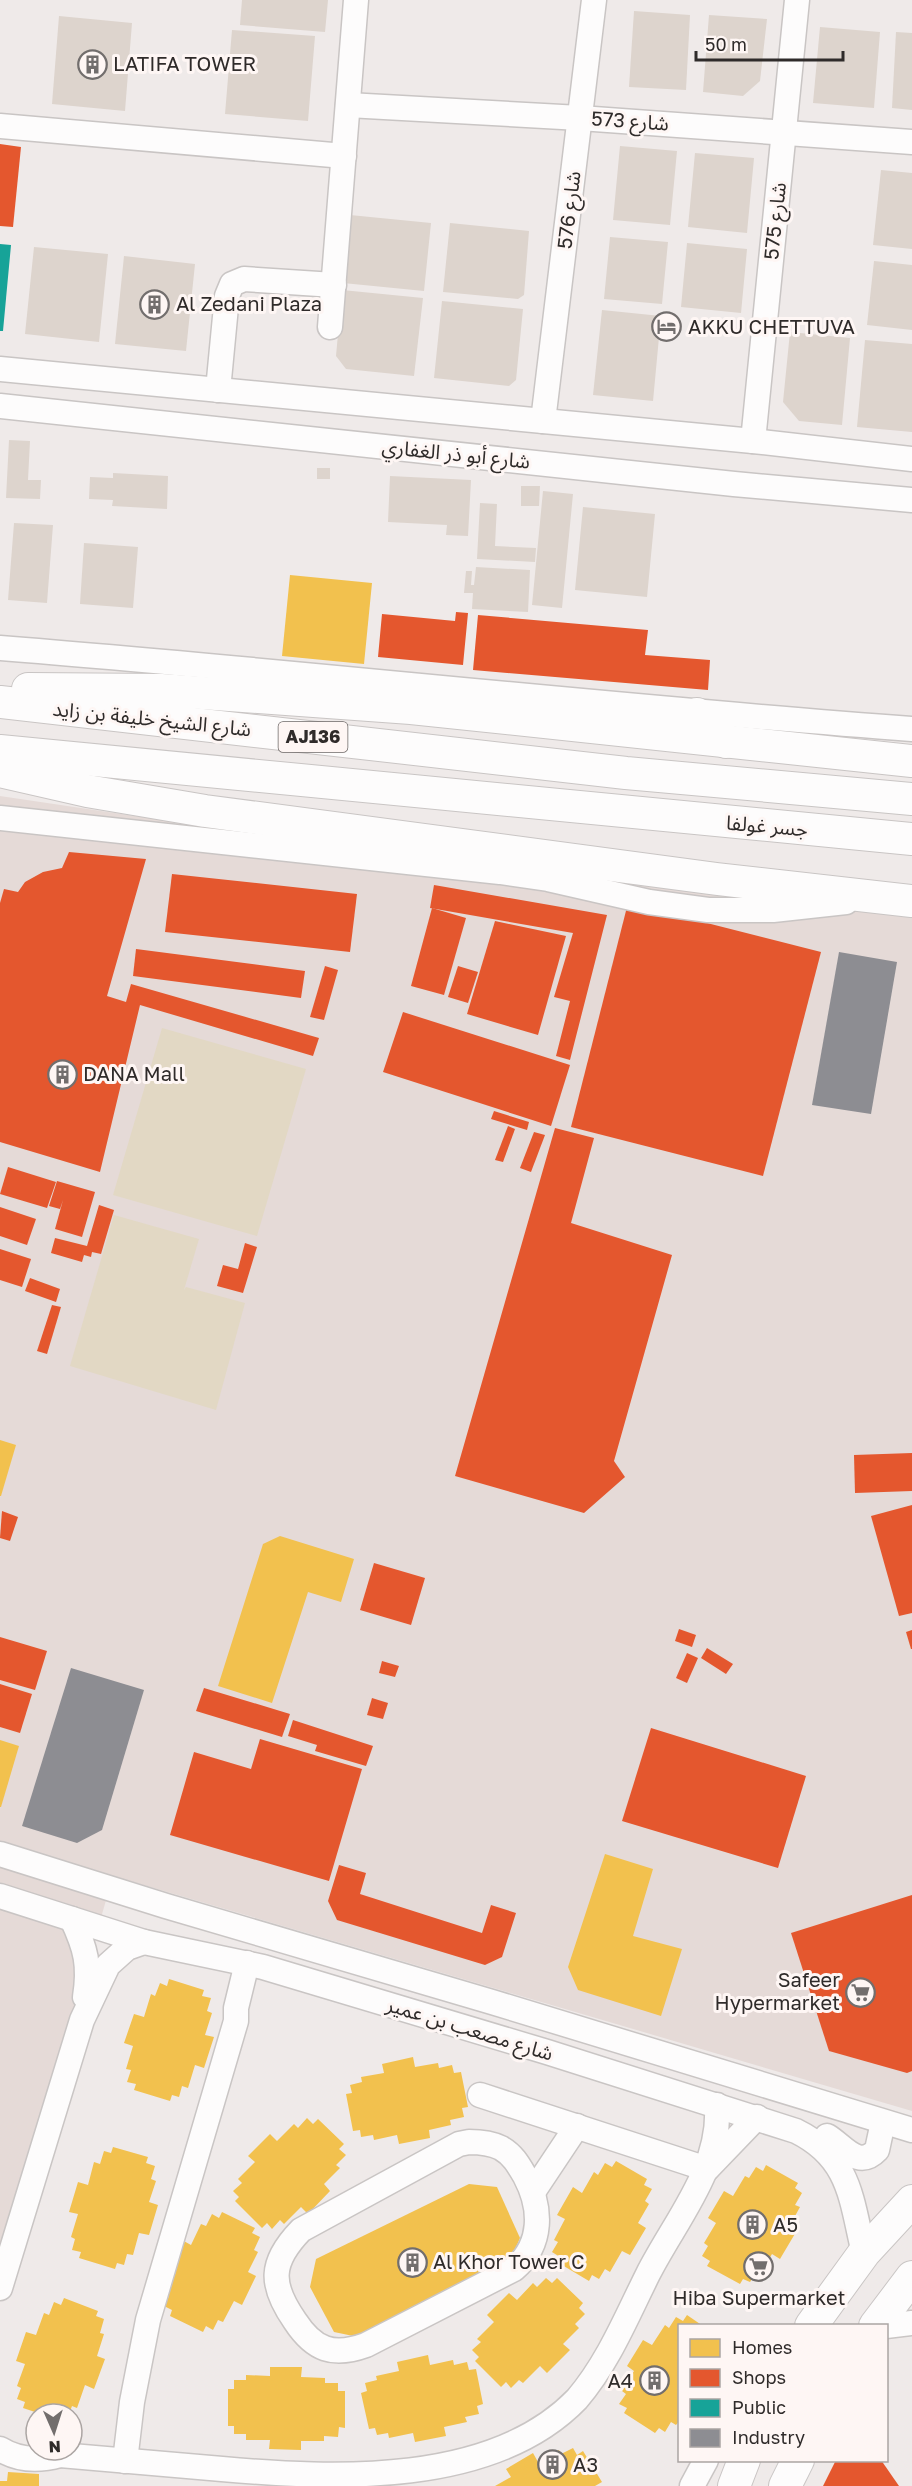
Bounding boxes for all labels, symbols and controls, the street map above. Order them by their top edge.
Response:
scale bar [696,24,843,62]
text: 50 m [705,33,747,55]
building icon: LATIFA TOWER [76,48,108,80]
place label: LATIFA TOWER [113,51,256,75]
street label: شارع 573 [590,105,670,139]
street label: شارع 576 [551,170,589,251]
street label: شارع 575 [758,181,794,261]
building icon: Al Zedani Plaza [139,288,171,320]
place label: Al Zedani Plaza [176,291,322,315]
hotel icon: AKKU CHETTUVA [651,311,683,343]
place label: AKKU CHETTUVA [688,314,855,338]
street label: شارع أبو ذر الغفاري [380,433,531,477]
street label: شارع الشيخ خليفة بن زايد [51,696,253,744]
road number: AJ136 [278,722,348,752]
street label: جسر غولفا [725,809,809,842]
building icon: DANA Mall [46,1058,78,1090]
place label: DANA Mall [83,1061,185,1085]
place label: Safeer Hypermarket [715,1967,840,2014]
supermarket icon: Safeer Hypermarket [845,1976,877,2008]
street label: شارع مصعب بن عمير [382,1991,556,2069]
building icon: A5 [736,2209,768,2241]
place label: A5 [773,2212,798,2236]
building icon: Al Khor Tower C [396,2246,428,2278]
place label: Al Khor Tower C [433,2249,585,2273]
supermarket icon: Hiba Supermarket [743,2251,775,2283]
place label: Hiba Supermarket [672,2285,846,2309]
legend [678,2324,888,2462]
text: Homes [732,2336,792,2358]
building icon: A4 [638,2365,670,2397]
text: Shops [732,2366,786,2388]
place label: A4 [607,2368,633,2392]
text: Public [732,2396,786,2418]
north arrow [24,2402,84,2462]
text: Industry [732,2426,805,2448]
text: N [48,2437,61,2457]
building icon: A3 [536,2449,568,2481]
place label: A3 [573,2452,598,2476]

